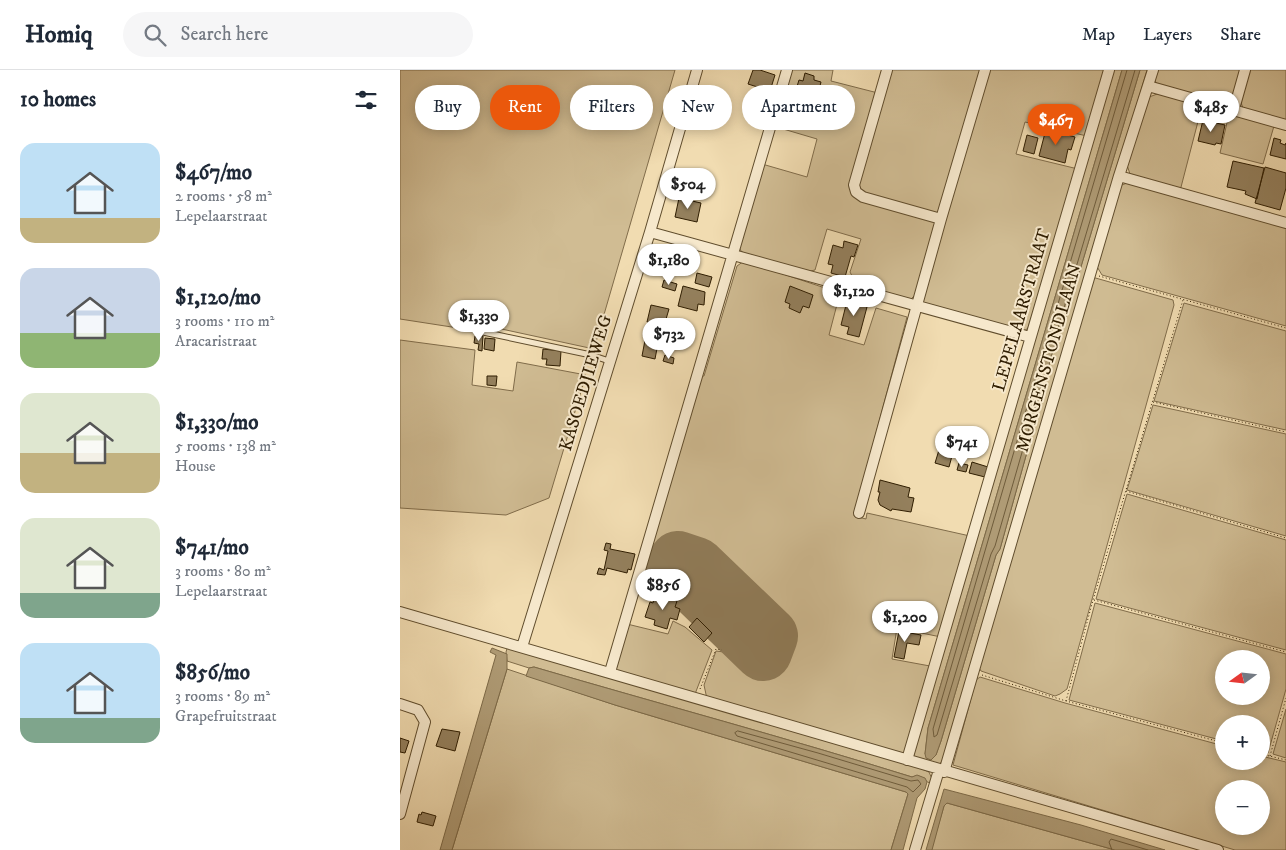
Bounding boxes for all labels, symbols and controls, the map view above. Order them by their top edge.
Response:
search box [123,12,473,57]
text: Homiq [25,20,93,50]
icon: search [141,21,169,49]
text: Search here [181,23,268,46]
text: Map [1082,24,1115,46]
text: Layers [1143,24,1192,46]
text: Share [1220,24,1261,46]
chip: Buy [415,85,480,130]
chip: Rent [490,85,560,130]
chip: Filters [570,85,653,130]
chip: New [663,85,732,130]
chip: Apartment [742,85,855,130]
icon: filters [352,86,380,114]
text: 10 homes [20,87,96,113]
pin: $485 [1181,90,1241,133]
text: $485 [1194,97,1228,117]
pin: $467 [1026,104,1086,146]
text: $467 [1039,110,1073,130]
text: $467/mo [175,160,252,186]
icon: home [60,163,120,223]
pin: $504 [658,168,718,210]
text: $504 [671,174,705,194]
text: 2 rooms · 58 m² [175,186,272,206]
text: Lepelaarstraat [175,206,267,226]
street label: LEPELAARSTRAAT [988,226,1056,394]
pin: $1,180 [628,244,710,286]
text: $1,180 [648,250,690,270]
street label: MORGENSTONDLAAN [1012,261,1087,455]
pin: $1,120 [813,274,895,317]
text: $1,120 [833,281,875,301]
text: $1,120/mo [175,285,261,311]
icon: home [60,288,120,348]
pin: $1,330 [438,300,520,342]
text: $1,330 [459,306,499,326]
text: 3 rooms · 110 m² [175,311,274,331]
street label: KASOEDJIEWEG [555,312,617,454]
pin: $732 [639,318,699,360]
text: $732 [654,324,684,344]
text: Aracaristraat [175,331,257,351]
text: $1,330/mo [175,410,258,436]
icon: home [60,413,120,473]
pin: $741 [932,426,992,468]
text: $741 [946,432,978,452]
text: 5 rooms · 138 m² [175,436,276,456]
text: House [175,456,216,476]
text: $741/mo [175,535,249,561]
icon: home [60,538,120,598]
text: 3 rooms · 80 m² [175,561,271,581]
pin: $856 [633,568,693,611]
text: $856 [646,575,680,595]
text: Lepelaarstraat [175,581,267,601]
pin: $1,200 [864,600,946,643]
text: $1,200 [883,607,927,627]
north arrow [1215,650,1270,705]
map controls [1215,650,1270,835]
text: $856/mo [175,660,250,686]
icon: home [60,663,120,723]
text: 3 rooms · 89 m² [175,686,270,706]
text: Grapefruitstraat [175,706,277,726]
button: + [1215,715,1270,770]
button: − [1215,780,1270,835]

